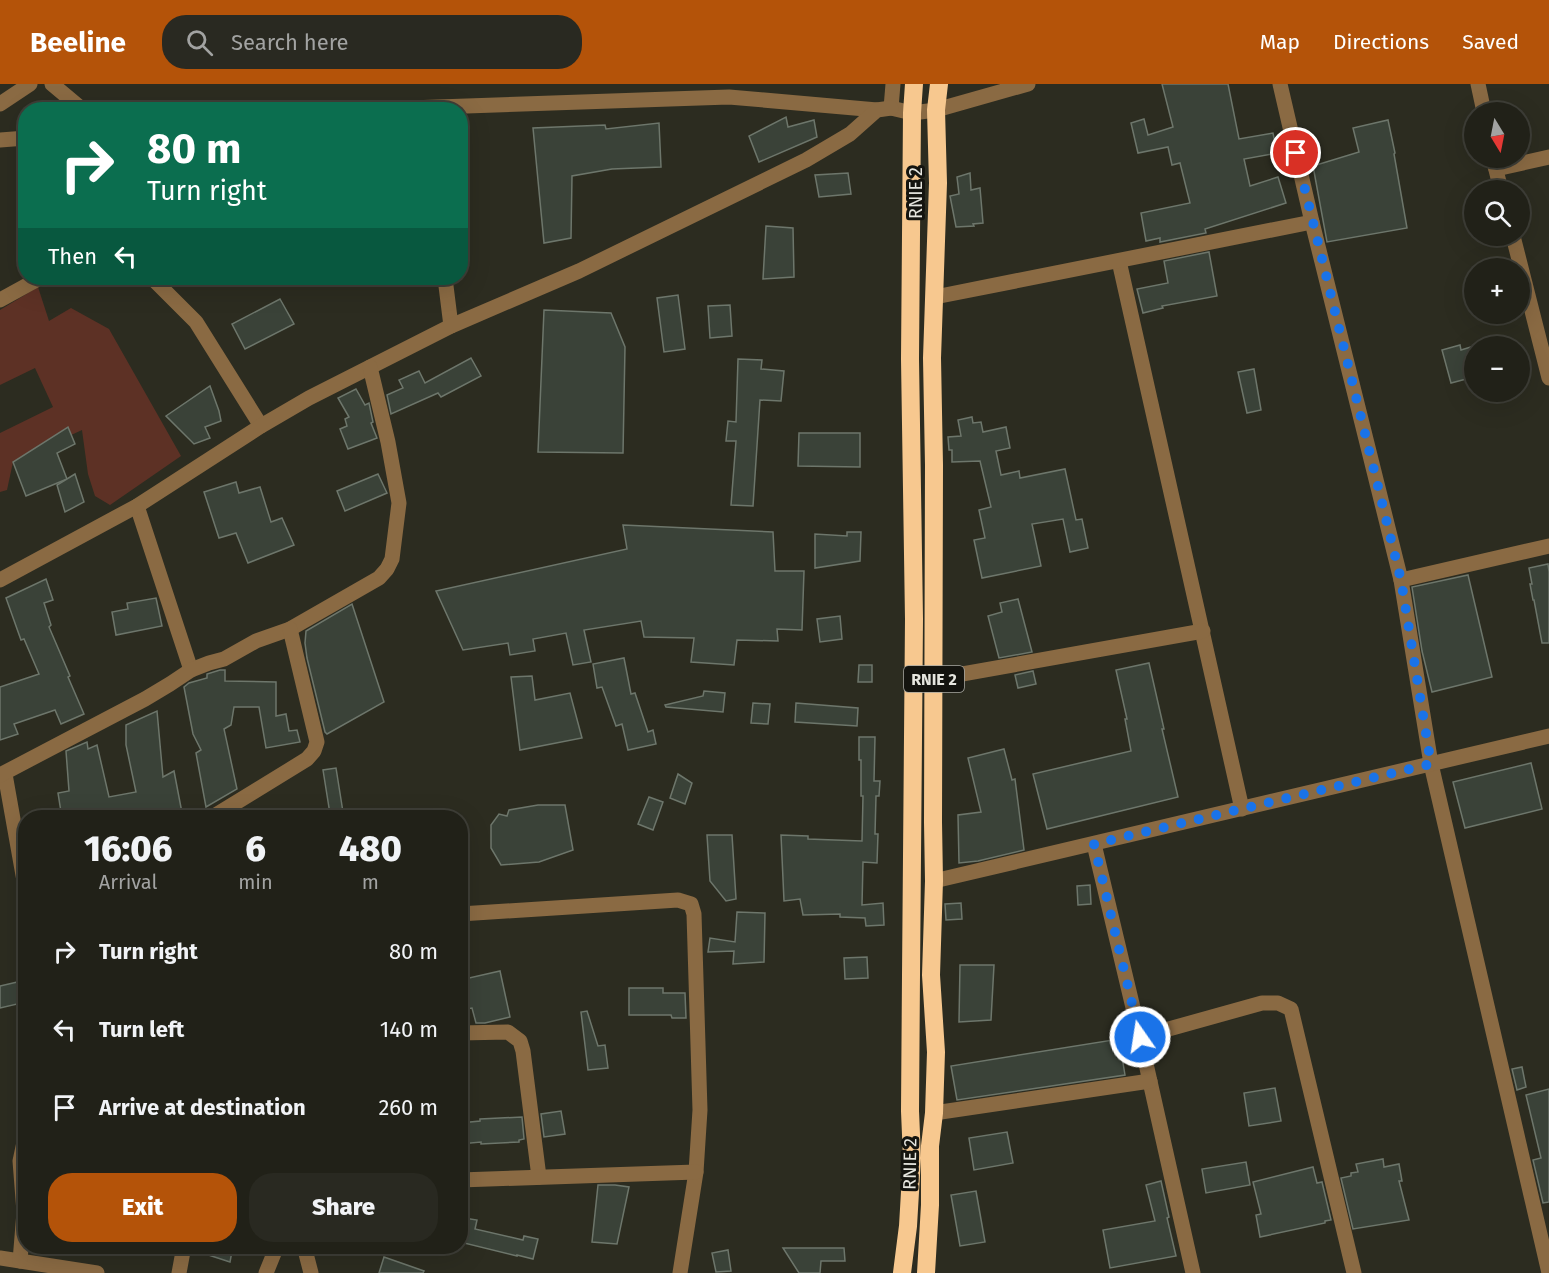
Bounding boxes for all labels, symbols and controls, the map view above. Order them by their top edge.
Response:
search box [162,15,582,69]
text: Beeline [30,26,126,59]
icon: search [183,26,216,59]
text: Search here [231,29,349,56]
text: Map [1260,29,1300,55]
text: Directions [1333,29,1429,55]
text: Saved [1462,29,1519,55]
north arrow [1464,102,1530,168]
map controls [1464,102,1530,402]
text: 80 m [147,124,241,174]
icon: right [48,126,126,204]
pin [1270,127,1321,178]
icon: arrive [1279,136,1312,169]
street label: RNIE 2 [905,167,927,219]
text: Turn right [147,175,267,207]
button: search [1464,180,1530,246]
icon: left [109,240,142,273]
text: Then [48,243,97,270]
button: + [1464,258,1530,324]
button: − [1464,336,1530,402]
road number: RNIE 2 [904,666,964,692]
text: 16:06 [84,827,172,871]
text: 6 [245,827,266,871]
text: 480 [339,827,402,871]
text: Arrival [99,870,157,894]
text: min [238,870,273,894]
text: m [362,870,379,894]
icon: right [48,935,81,968]
text: Turn right [99,938,198,965]
text: 80 m [389,938,438,965]
position arrow [1108,1005,1172,1069]
icon: left [48,1013,81,1046]
text: Turn left [99,1016,184,1043]
text: 140 m [380,1016,438,1043]
icon: arrive [48,1091,81,1124]
text: Arrive at destination [99,1094,306,1121]
text: 260 m [378,1094,438,1121]
street label: RNIE 2 [899,1138,921,1190]
button: Exit [48,1173,237,1242]
button: Share [249,1173,438,1242]

